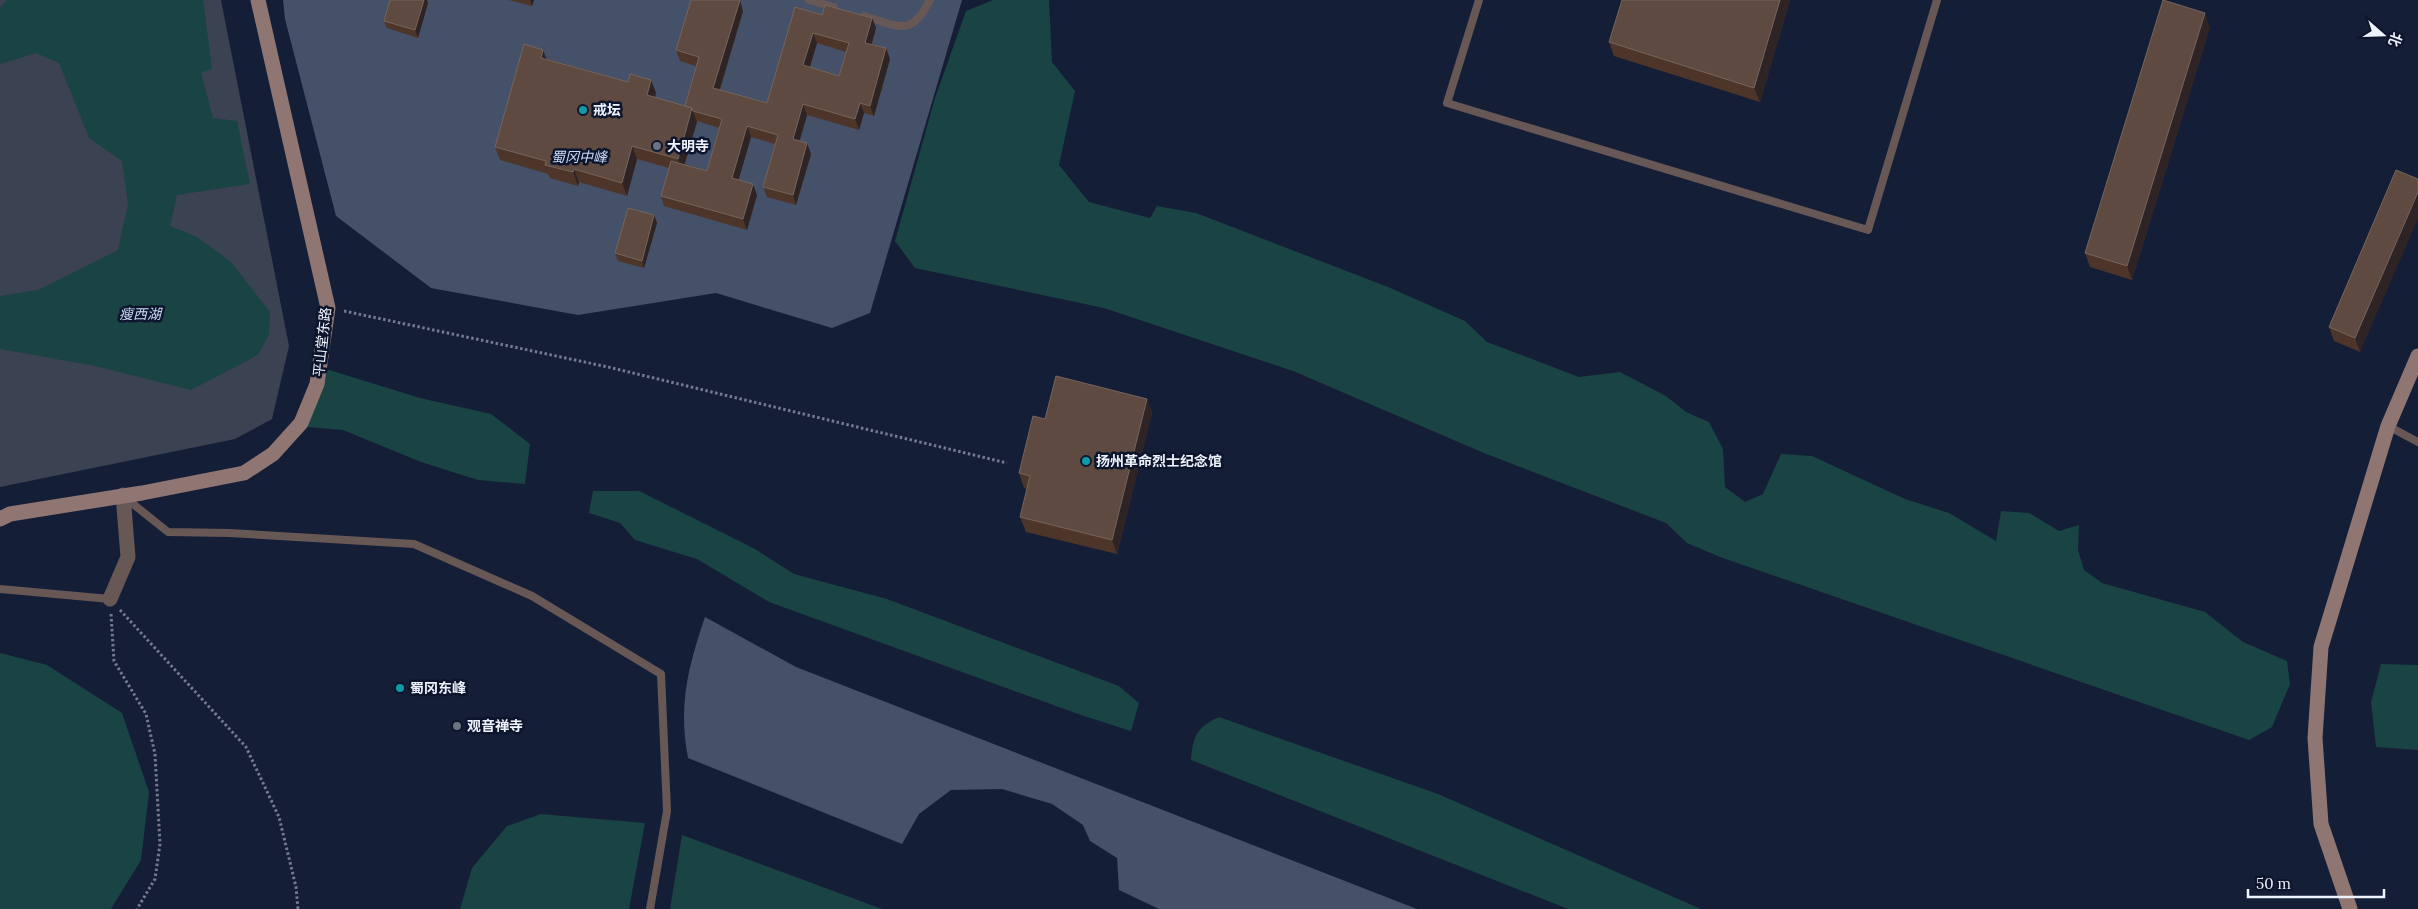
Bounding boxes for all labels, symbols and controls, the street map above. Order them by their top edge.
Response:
north arrow [2358,10,2408,60]
text: 北 [2384,30,2406,49]
place label: 戒坛 [593,101,621,119]
marker: 戒坛 [577,104,589,116]
place label: 大明寺 [667,137,709,155]
marker: 大明寺 [651,140,663,152]
park label: 蜀冈中峰 [551,148,609,166]
park label: 瘦西湖 [119,305,163,323]
street label: 平山堂东路 [309,306,335,378]
place label: 扬州革命烈士纪念馆 [1096,452,1222,470]
marker: 扬州革命烈士纪念馆 [1080,455,1092,467]
place label: 蜀冈东峰 [410,679,466,697]
marker: 蜀冈东峰 [394,682,406,694]
place label: 观音禅寺 [467,717,523,735]
marker: 观音禅寺 [451,720,463,732]
scale bar [2248,866,2384,898]
text: 50 m [2256,874,2291,893]

